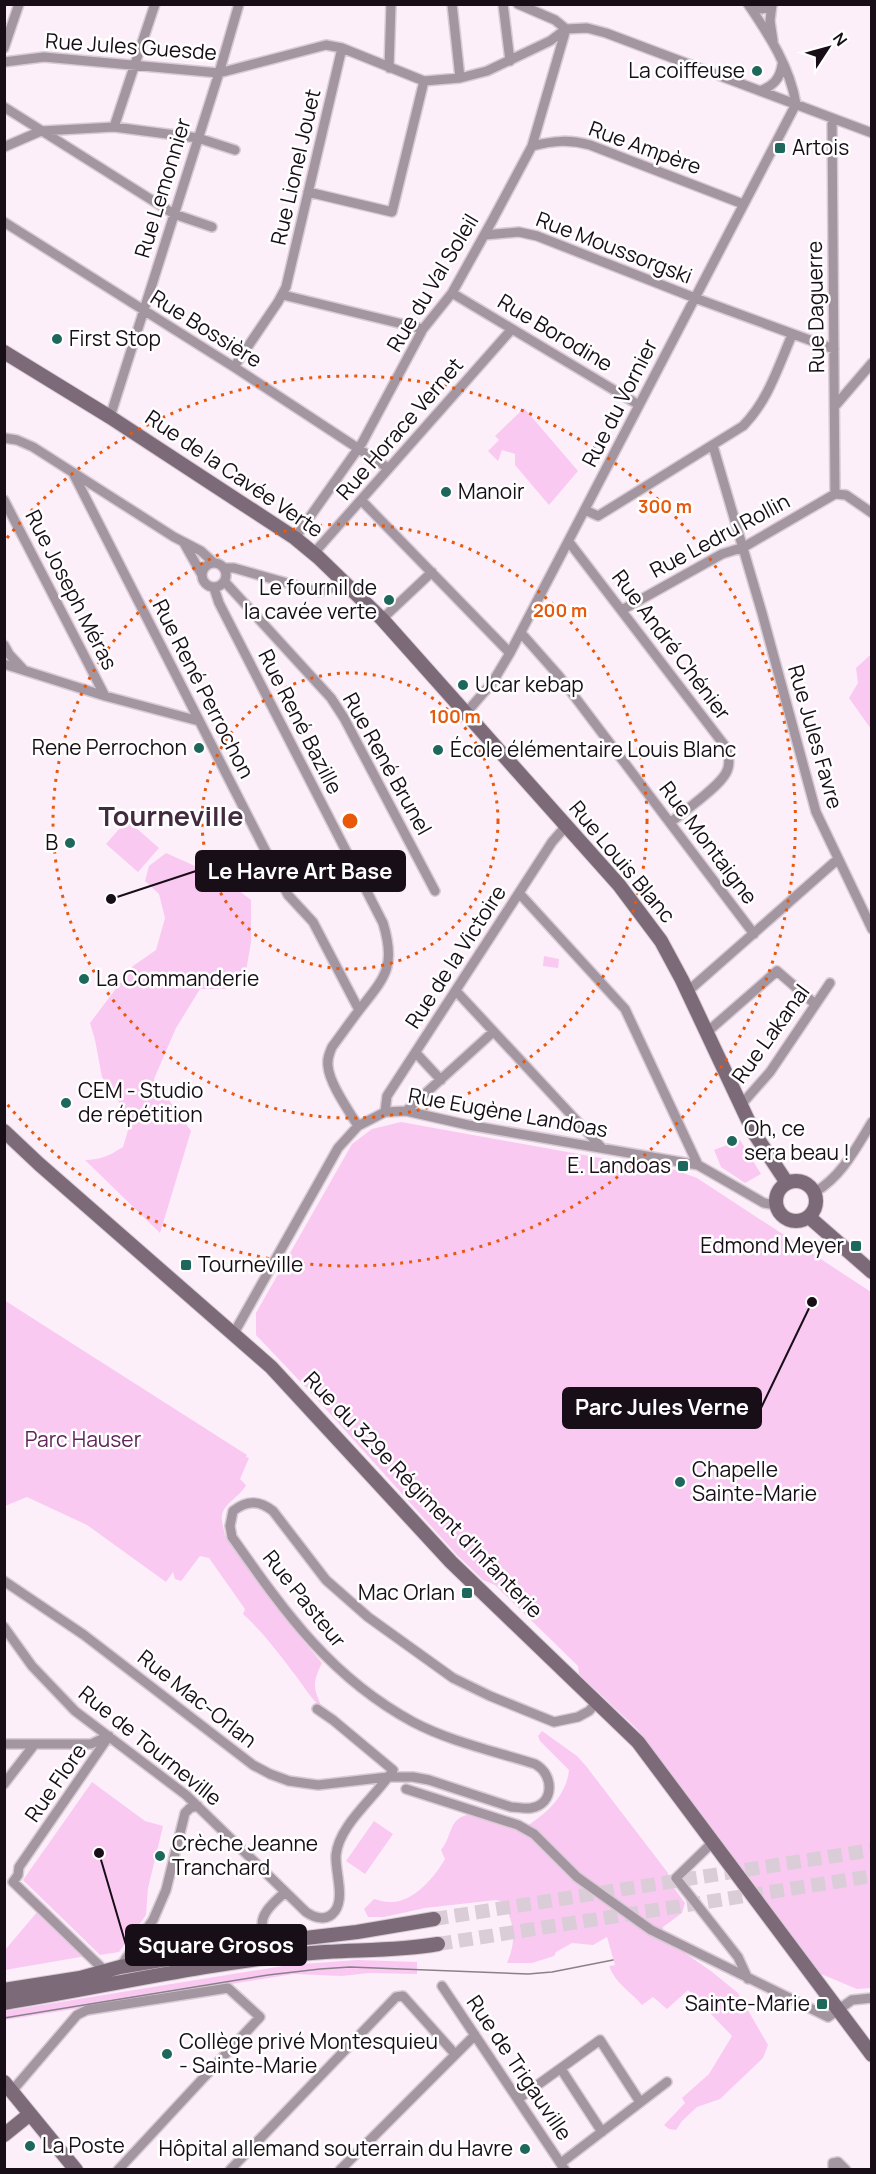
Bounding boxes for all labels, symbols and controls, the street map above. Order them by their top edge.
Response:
north arrow [798,18,858,78]
street label: Rue Jules Guesde [44,26,218,66]
text: N [828,28,852,50]
place label: La coiffeuse [628,56,745,84]
marker: La coiffeuse [750,64,764,78]
street label: Rue Lionel Jouet [263,86,327,248]
street label: Rue Lemonnier [127,114,197,261]
street label: Rue Ampère [585,114,705,180]
place label: Artois [792,133,849,161]
marker: Artois [773,141,787,155]
street label: Rue Moussorgski [532,204,696,290]
street label: Rue du Val Soleil [380,208,484,357]
street label: Rue Daguerre [800,241,830,373]
street label: Rue Bossière [146,283,267,373]
street label: Rue Borodine [493,287,618,377]
place label: First Stop [69,324,161,352]
marker: First Stop [50,332,64,346]
street label: Rue du Vornier [575,333,664,471]
street label: Rue Horace Vernet [330,351,469,505]
street label: Rue de la Cavée Verte [140,403,329,543]
place label: Manoir [458,477,525,505]
marker: Manoir [439,485,453,499]
street label: Rue Ledru Rollin [645,486,794,584]
text: 300 m [638,494,692,518]
street label: Rue Joseph Méras [19,505,124,674]
street label: Rue André Chénier [606,564,738,725]
place label: Le fournil de la cavée verte [244,573,377,625]
marker: Le fournil de la cavée verte [382,593,396,607]
street label: Rue René Perrochon [147,594,261,783]
text: 200 m [533,598,587,622]
street label: Rue René Bazille [252,644,349,799]
street label: Rue Jules Favre [782,661,850,812]
place label: Ucar kebap [475,670,584,698]
marker: Ucar kebap [456,678,470,692]
street label: Rue René Brunel [337,687,439,840]
text: 100 m [429,704,481,728]
place label: Rene Perrochon [32,733,187,761]
place label: École élémentaire Louis Blanc [450,735,736,763]
marker: Rene Perrochon [192,741,206,755]
marker: École élémentaire Louis Blanc [431,743,445,757]
street label: Rue Montaigne [653,775,764,909]
street label: Rue Louis Blanc [563,794,682,928]
district label: Tourneville [99,797,243,834]
centre of rings [340,811,360,831]
place label: B [45,828,58,856]
marker: B [63,836,77,850]
callout: Le Havre Art Base [196,851,405,891]
text: Le Havre Art Base [207,856,393,886]
street label: Rue de la Victoire [398,879,512,1034]
place label: La Commanderie [96,964,259,992]
marker: La Commanderie [77,972,91,986]
street label: Rue Lakanal [725,978,816,1088]
place label: CEM - Studio de répétition [78,1076,203,1128]
street label: Rue Eugène Landoas [406,1081,610,1143]
marker: CEM - Studio de répétition [59,1096,73,1110]
place label: Oh, ce sera beau ! [744,1114,850,1166]
marker: Oh, ce sera beau ! [725,1134,739,1148]
place label: E. Landoas [567,1151,671,1179]
marker: E. Landoas [676,1159,690,1173]
place label: Edmond Meyer [700,1231,844,1259]
marker: Edmond Meyer [849,1239,863,1253]
place label: Tourneville [198,1250,303,1278]
marker: Tourneville [179,1258,193,1272]
street label: Rue du 329e Régiment d'Infanterie [298,1365,549,1624]
callout: Parc Jules Verne [563,1388,761,1428]
text: Parc Jules Verne [575,1392,749,1422]
park label: Parc Hauser [25,1425,142,1453]
place label: Chapelle Sainte-Marie [692,1455,817,1507]
marker: Chapelle Sainte-Marie [673,1475,687,1489]
street label: Rue Pasteur [257,1544,353,1653]
place label: Mac Orlan [358,1578,455,1606]
marker: Mac Orlan [460,1586,474,1600]
street label: Rue Mac-Orlan [132,1643,263,1753]
street label: Rue de Tourneville [73,1679,228,1812]
street label: Rue Flore [18,1738,92,1827]
place label: Crèche Jeanne Tranchard [172,1829,318,1881]
marker: Crèche Jeanne Tranchard [153,1849,167,1863]
callout: Square Grosos [126,1925,306,1965]
text: Square Grosos [138,1930,294,1960]
street label: Rue de Trigauville [461,1989,579,2145]
place label: Sainte-Marie [685,1989,810,2017]
marker: Sainte-Marie [815,1997,829,2011]
place label: Collège privé Montesquieu - Sainte-Marie [179,2027,438,2079]
marker: Collège privé Montesquieu - Sainte-Marie [160,2047,174,2061]
place label: La Poste [42,2131,125,2159]
place label: Hôpital allemand souterrain du Havre [159,2134,513,2162]
marker: La Poste [23,2139,37,2153]
marker: Hôpital allemand souterrain du Havre [518,2142,532,2156]

